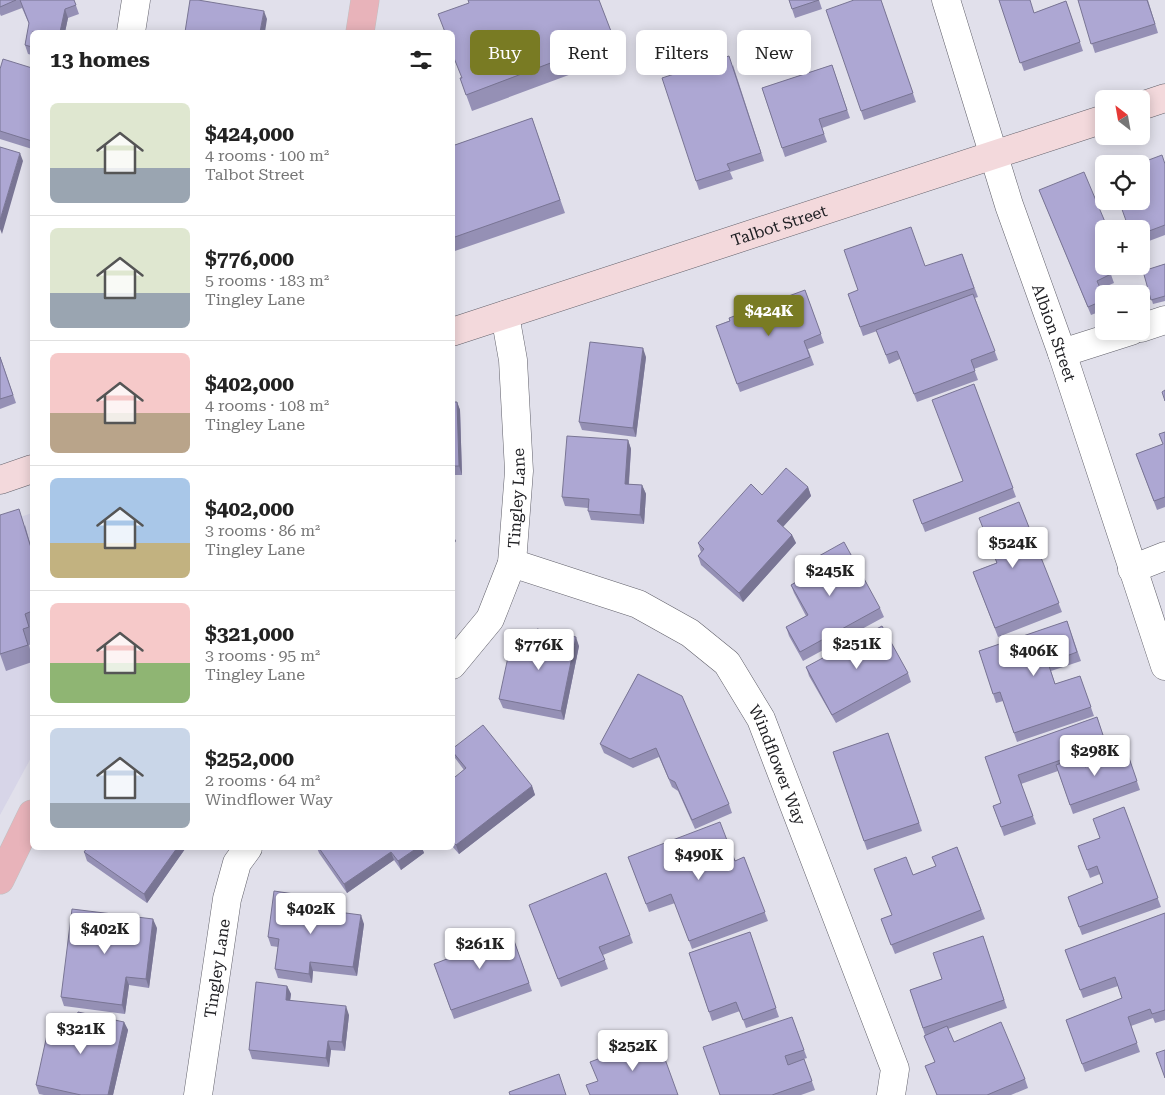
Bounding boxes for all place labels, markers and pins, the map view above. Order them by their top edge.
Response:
pin: $424K [734,294,804,337]
pin: $524K [978,526,1048,569]
pin: $245K [795,554,865,597]
pin: $776K [504,628,574,671]
pin: $251K [822,628,892,670]
pin: $406K [999,634,1069,677]
pin: $298K [1060,734,1130,777]
pin: $490K [664,838,734,881]
pin: $402K [276,892,346,935]
pin: $402K [70,912,140,955]
pin: $261K [445,928,515,970]
pin: $321K [46,1012,116,1055]
pin: $252K [598,1030,668,1072]

